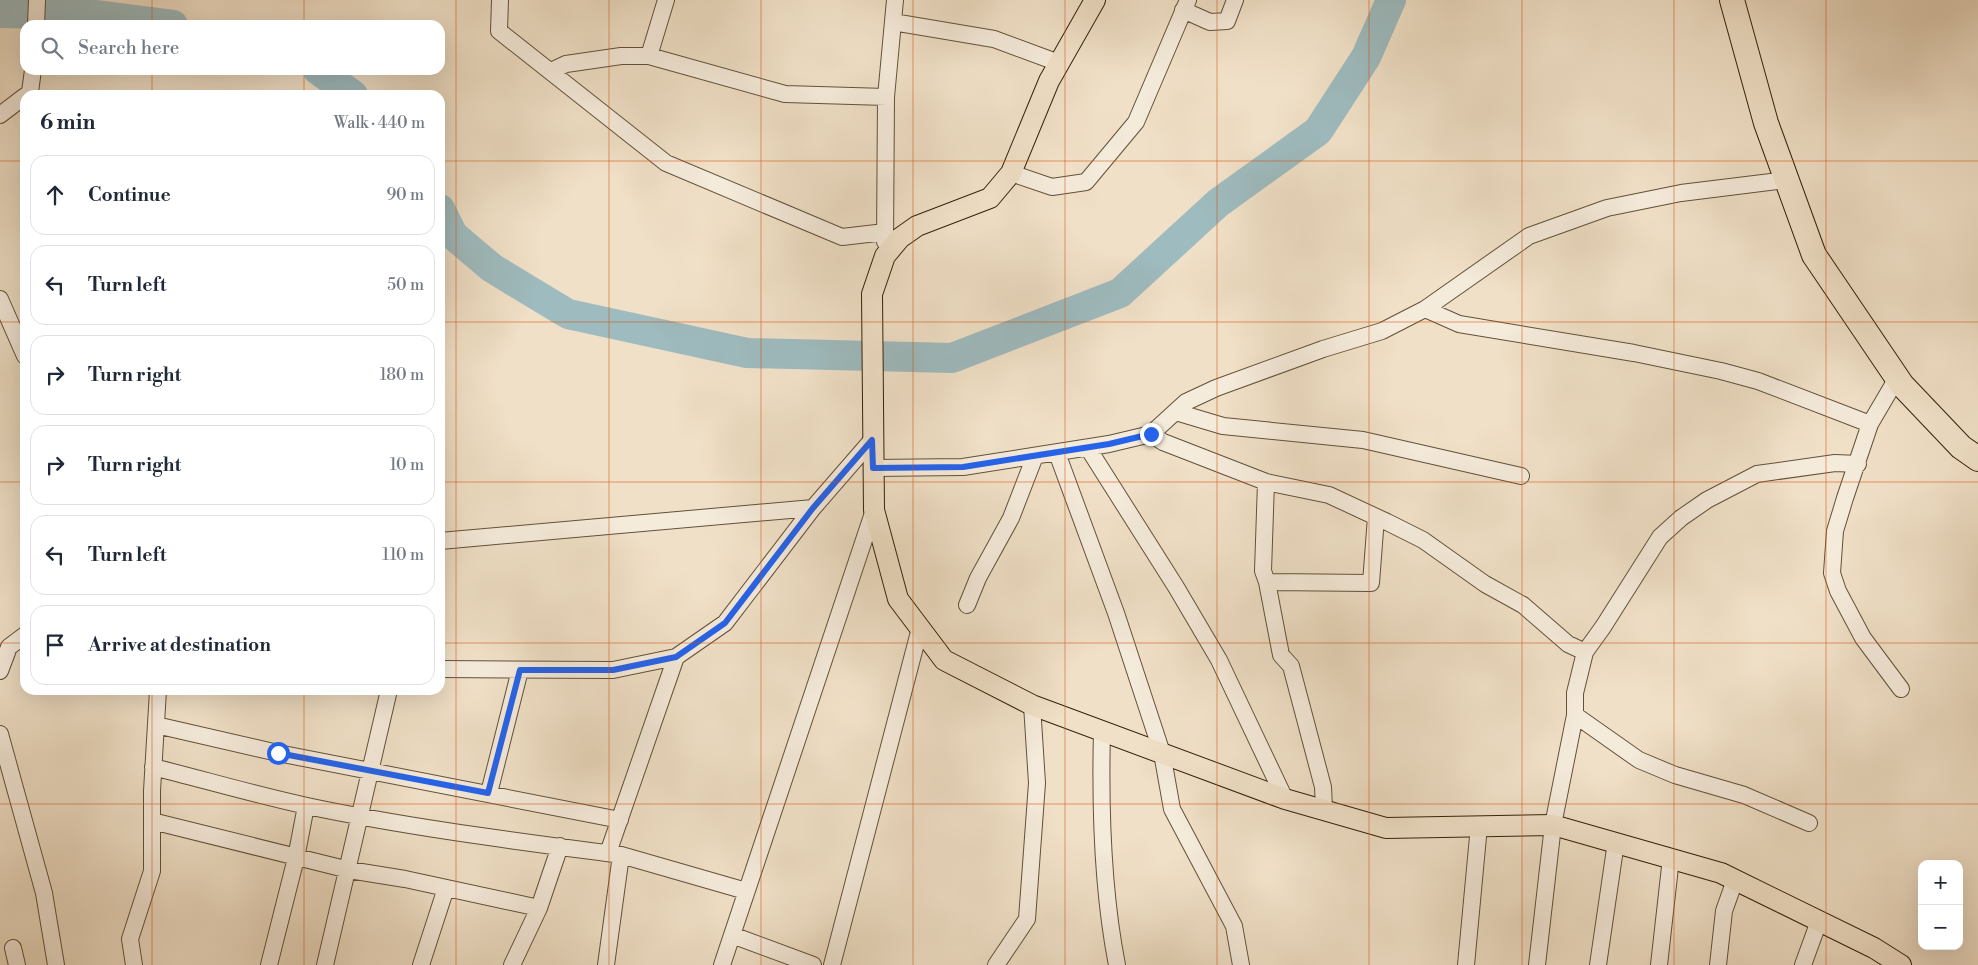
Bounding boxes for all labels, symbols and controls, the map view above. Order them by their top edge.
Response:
search box [20,20,445,75]
icon: search [38,34,66,62]
text: Search here [78,36,179,60]
text: 6 min [40,110,95,136]
text: Walk · 440 m [334,113,425,133]
icon: ahead [41,181,69,209]
text: Continue [88,183,171,207]
text: 90 m [386,185,424,205]
icon: left [41,271,69,299]
text: Turn left [88,273,167,297]
text: 50 m [387,275,424,295]
icon: right [41,361,69,389]
text: Turn right [88,363,181,387]
text: 180 m [380,365,424,385]
route end [1140,423,1163,446]
icon: right [41,451,69,479]
text: Turn right [88,453,181,477]
text: 10 m [390,455,424,475]
icon: left [41,541,69,569]
text: Turn left [88,543,167,567]
text: 110 m [382,545,424,565]
icon: arrive [41,631,69,659]
text: Arrive at destination [88,633,271,657]
route start [267,742,290,765]
map controls [1918,860,1963,950]
button: + [1918,860,1963,905]
button: − [1918,905,1963,950]

